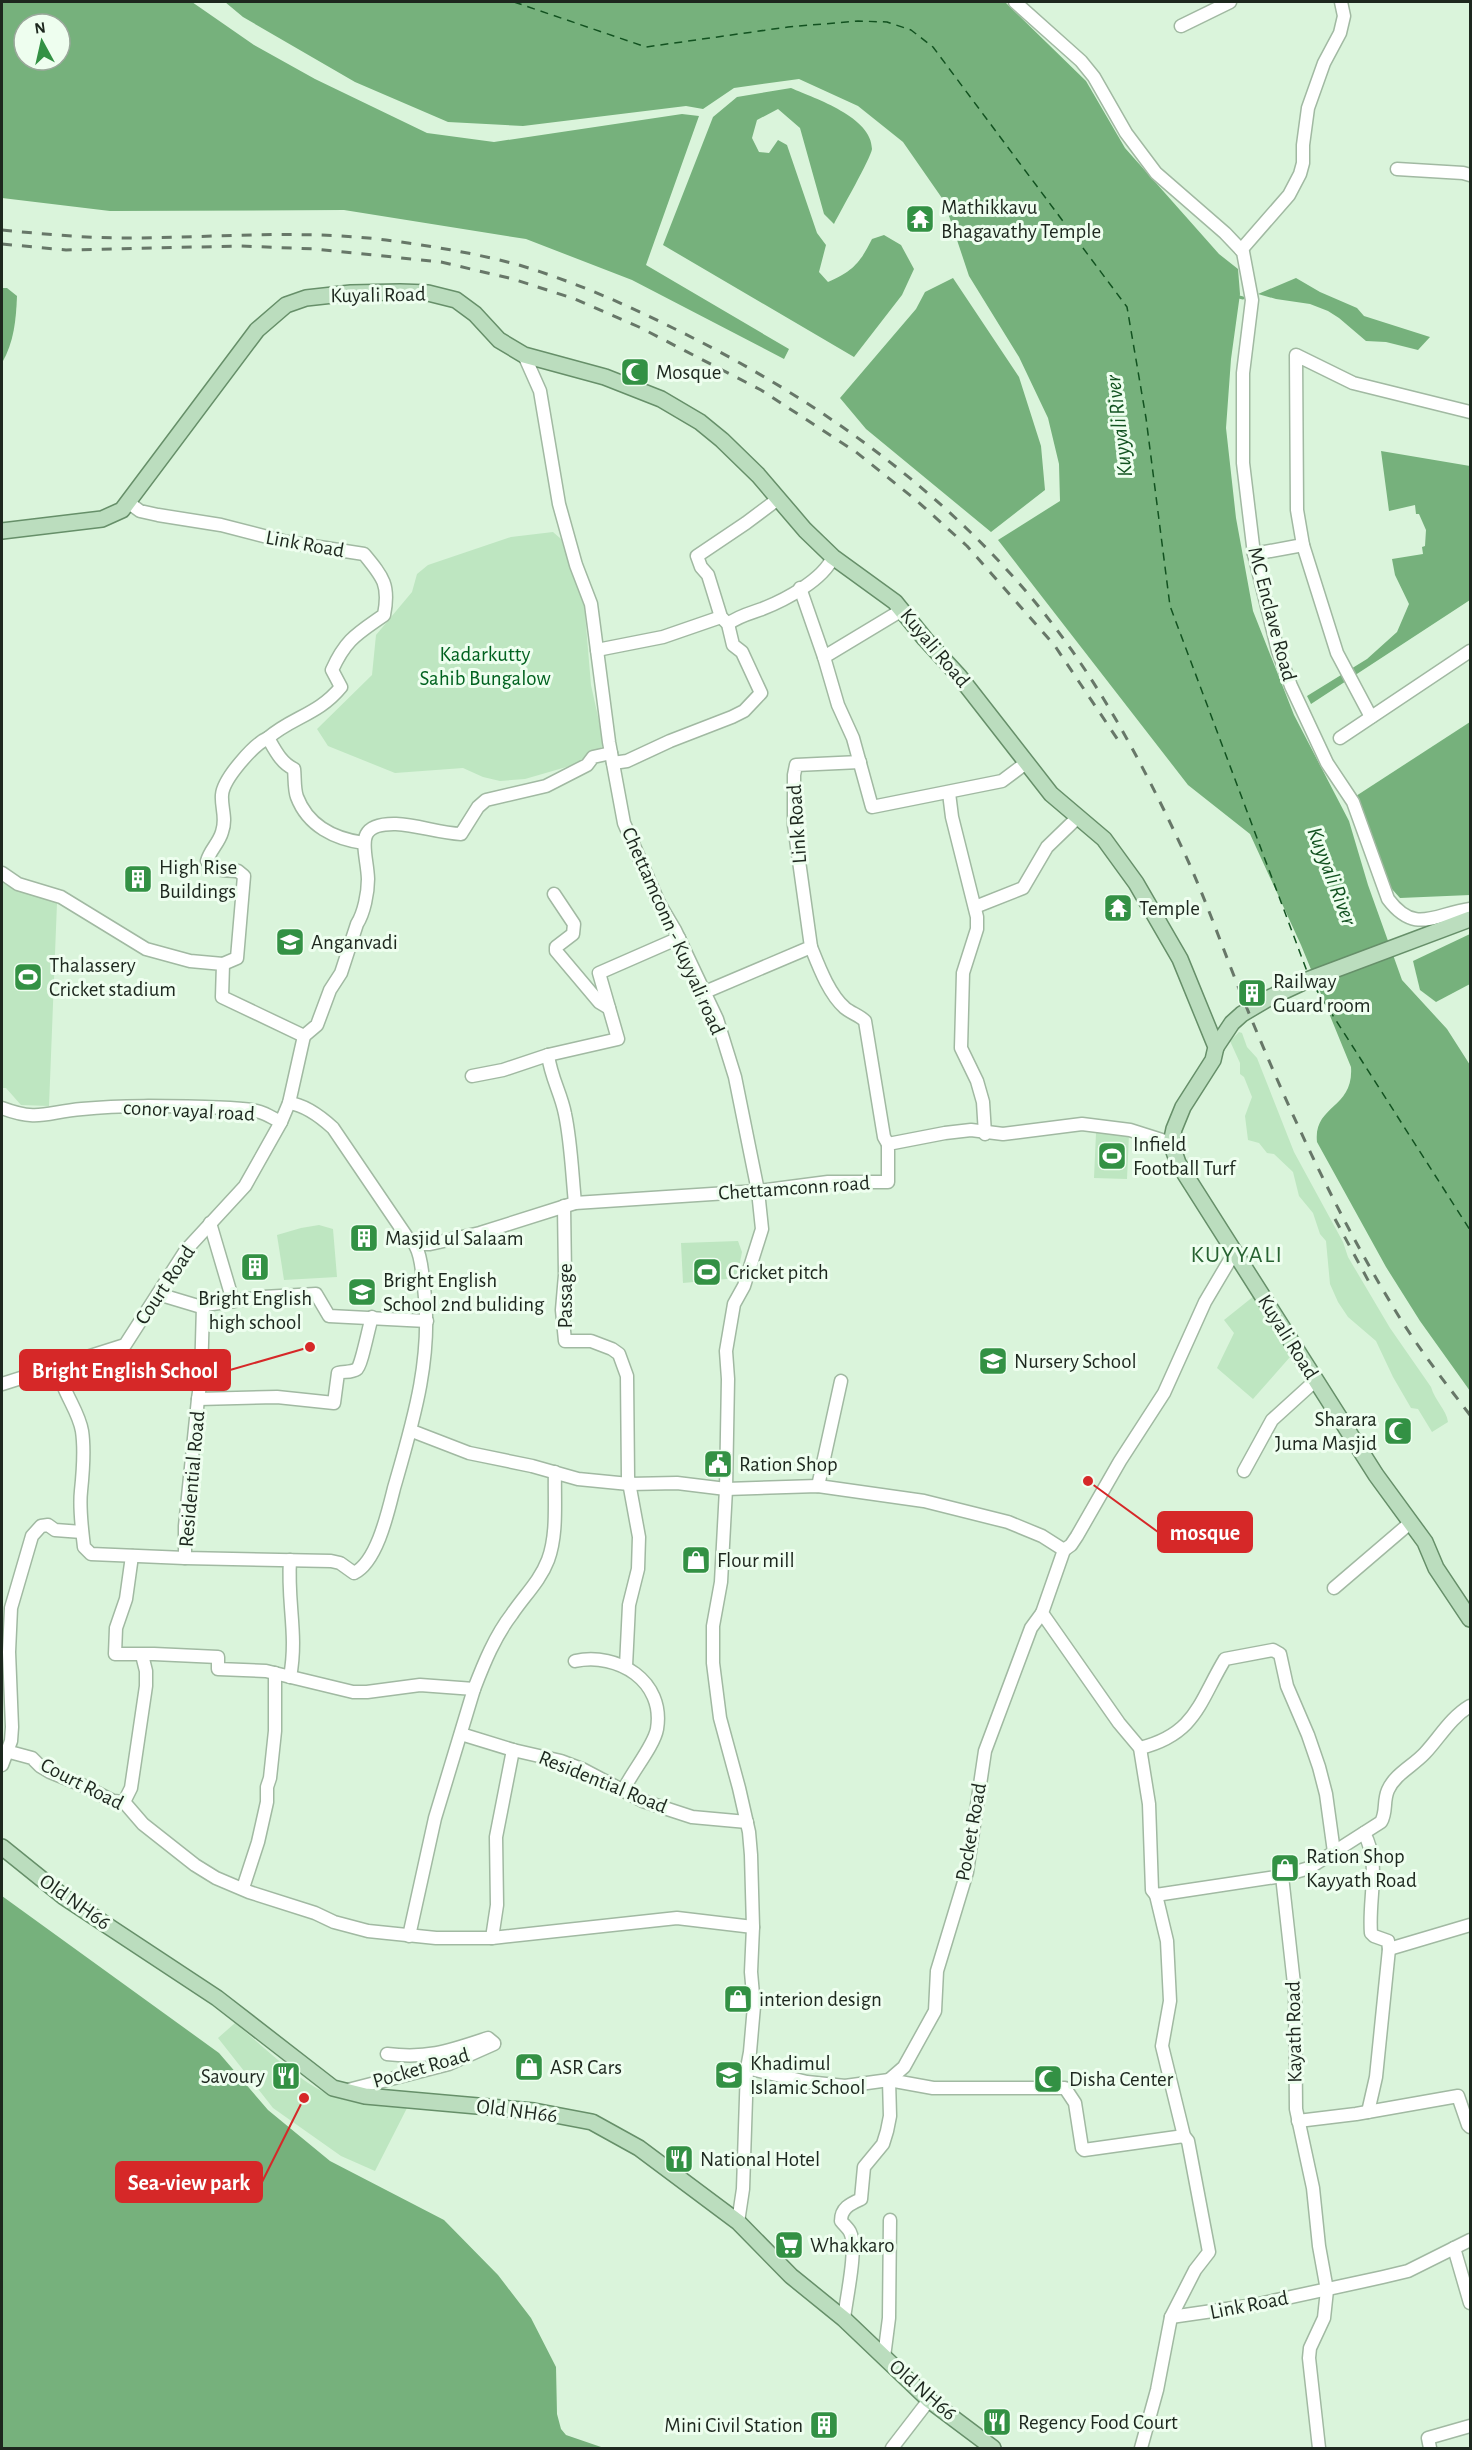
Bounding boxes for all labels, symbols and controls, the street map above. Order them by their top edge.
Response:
north arrow [12,12,72,72]
text: N [33,19,47,37]
place label: Mathikkavu Bhagavathy Temple [941,197,1101,242]
temple icon: Mathikkavu Bhagavathy Temple [904,203,936,235]
street label: Kuyali Road [330,284,426,306]
mosque icon: Mosque [619,356,651,388]
place label: Mosque [656,362,721,383]
water label: Kuyyali River [1102,373,1136,478]
street label: Link Road [264,527,346,561]
street label: MC Enclave Road [1244,545,1300,683]
street label: Kuyali Road [896,605,974,691]
park label: Kadarkutty Sahib Bungalow [419,644,551,689]
street label: Link Road [784,784,810,864]
street label: Chettamconn - Kuyyali road [618,824,728,1038]
water label: Kuyyali River [1303,824,1361,929]
place label: High Rise Buildings [159,857,237,902]
building icon: High Rise Buildings [122,863,154,895]
temple icon: Temple [1102,892,1134,924]
place label: Temple [1139,898,1200,919]
school or university icon: Anganvadi [274,926,306,958]
place label: Anganvadi [311,932,398,953]
place label: Thalassery Cricket stadium [49,955,176,1000]
sports icon: Thalassery Cricket stadium [12,961,44,993]
place label: Railway Guard room [1273,971,1370,1016]
building icon: Railway Guard room [1236,977,1268,1009]
street label: conor vayal road [123,1097,256,1125]
place label: Infield Football Turf [1133,1134,1237,1179]
sports icon: Infield Football Turf [1096,1140,1128,1172]
street label: Chettamconn road [717,1172,871,1204]
building icon: Masjid ul Salaam [348,1222,380,1254]
place label: Masjid ul Salaam [385,1228,524,1249]
street label: Court Road [131,1242,199,1328]
district label: KUYYALI [1190,1243,1284,1267]
building icon: Bright English high school [239,1251,271,1283]
sports icon: Cricket pitch [691,1256,723,1288]
place label: Cricket pitch [728,1262,829,1283]
street label: Passage [555,1263,576,1329]
place label: Bright English School 2nd buliding [383,1270,545,1315]
school or university icon: Bright English School 2nd buliding [346,1276,378,1308]
place label: Bright English high school [198,1288,312,1333]
street label: Kuyali Road [1254,1291,1322,1383]
school or university icon: Nursery School [977,1345,1009,1377]
callout: Bright English School [20,1350,230,1390]
place label: Nursery School [1014,1351,1137,1372]
text: Bright English School [32,1360,218,1382]
place label: Sharara Juma Masjid [1275,1409,1377,1454]
street label: Residential Road [176,1410,208,1548]
mosque icon: Sharara Juma Masjid [1382,1415,1414,1447]
public building icon: Ration Shop [702,1448,734,1480]
place label: Ration Shop [739,1454,838,1475]
callout: mosque [1158,1512,1252,1552]
text: mosque [1170,1522,1240,1544]
shop icon: Flour mill [680,1544,712,1576]
place label: Flour mill [717,1550,795,1571]
street label: Residential Road [536,1747,670,1817]
street label: Court Road [37,1754,127,1814]
street label: Pocket Road [952,1781,990,1883]
place label: Ration Shop Kayyath Road [1306,1846,1417,1891]
shop icon: Ration Shop Kayyath Road [1269,1852,1301,1884]
street label: Old NH66 [36,1870,114,1934]
street label: Kayath Road [1283,1981,1305,2083]
shop icon: interion design [722,1983,754,2015]
place label: interion design [759,1989,882,2010]
street label: Pocket Road [370,2044,472,2092]
shop icon: ASR Cars [513,2051,545,2083]
place label: Khadimul Islamic School [750,2053,865,2098]
place label: ASR Cars [550,2057,622,2078]
school or university icon: Khadimul Islamic School [713,2059,745,2091]
restaurant icon: Savoury [270,2060,302,2092]
mosque icon: Disha Center [1032,2063,1064,2095]
place label: Savoury [201,2066,265,2087]
place label: Disha Center [1069,2069,1174,2090]
street label: Old NH66 [475,2096,559,2126]
restaurant icon: National Hotel [663,2143,695,2175]
place label: National Hotel [700,2149,820,2170]
callout: Sea-view park [116,2162,262,2202]
text: Sea-view park [128,2172,250,2194]
supermarket icon: Whakkaro [773,2229,805,2261]
place label: Whakkaro [810,2235,894,2256]
street label: Link Road [1208,2287,1290,2323]
street label: Old NH66 [885,2355,961,2425]
restaurant icon: Regency Food Court [981,2406,1013,2438]
building icon: Mini Civil Station [808,2409,840,2441]
place label: Regency Food Court [1018,2412,1178,2433]
place label: Mini Civil Station [664,2415,803,2436]

